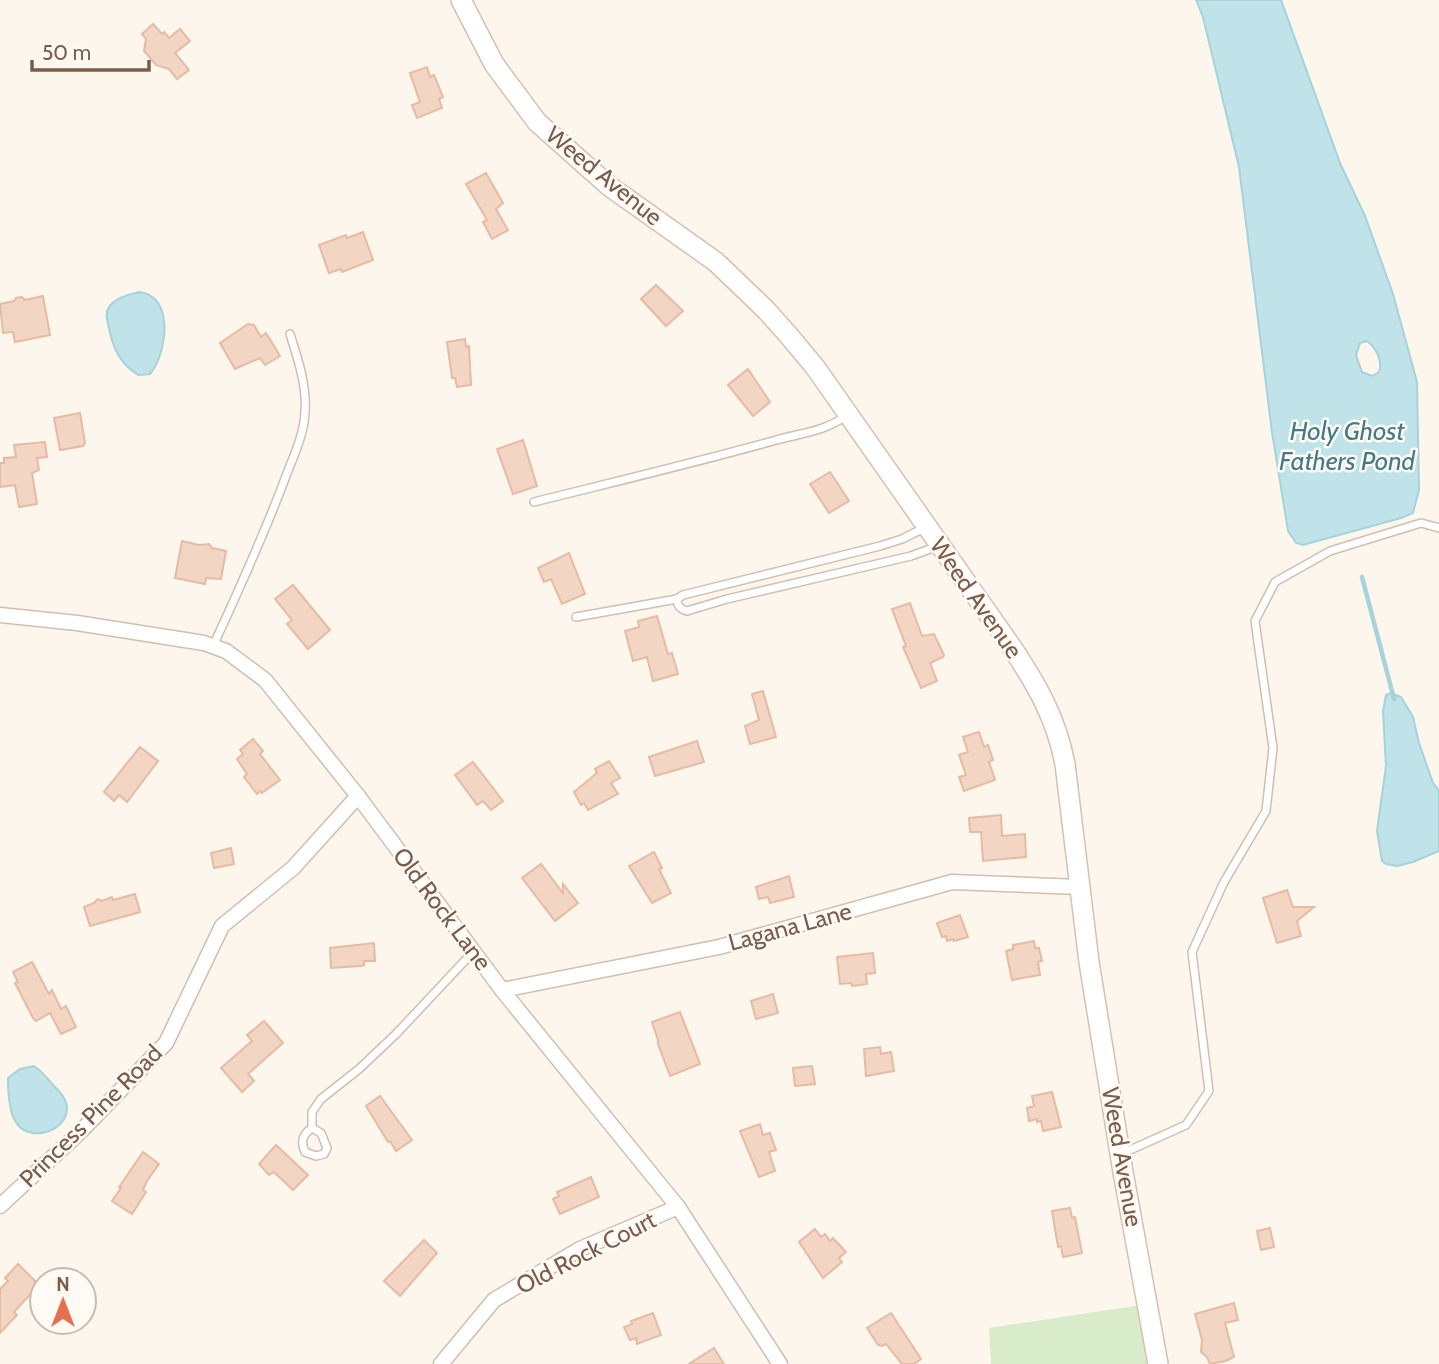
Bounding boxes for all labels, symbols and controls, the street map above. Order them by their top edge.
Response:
scale bar [32,28,149,72]
text: 50 m [42,40,91,65]
street label: Weed Avenue [540,120,668,231]
water label: Holy Ghost Fathers Pond [1279,415,1417,477]
street label: Weed Avenue [924,532,1029,664]
street label: Old Rock Lane [387,842,498,976]
street label: Lagana Lane [725,896,855,957]
street label: Princess Pine Road [13,1038,168,1193]
street label: Weed Avenue [1096,1085,1149,1229]
street label: Old Rock Court [511,1205,660,1300]
north arrow [28,1266,98,1336]
text: N [56,1273,70,1296]

